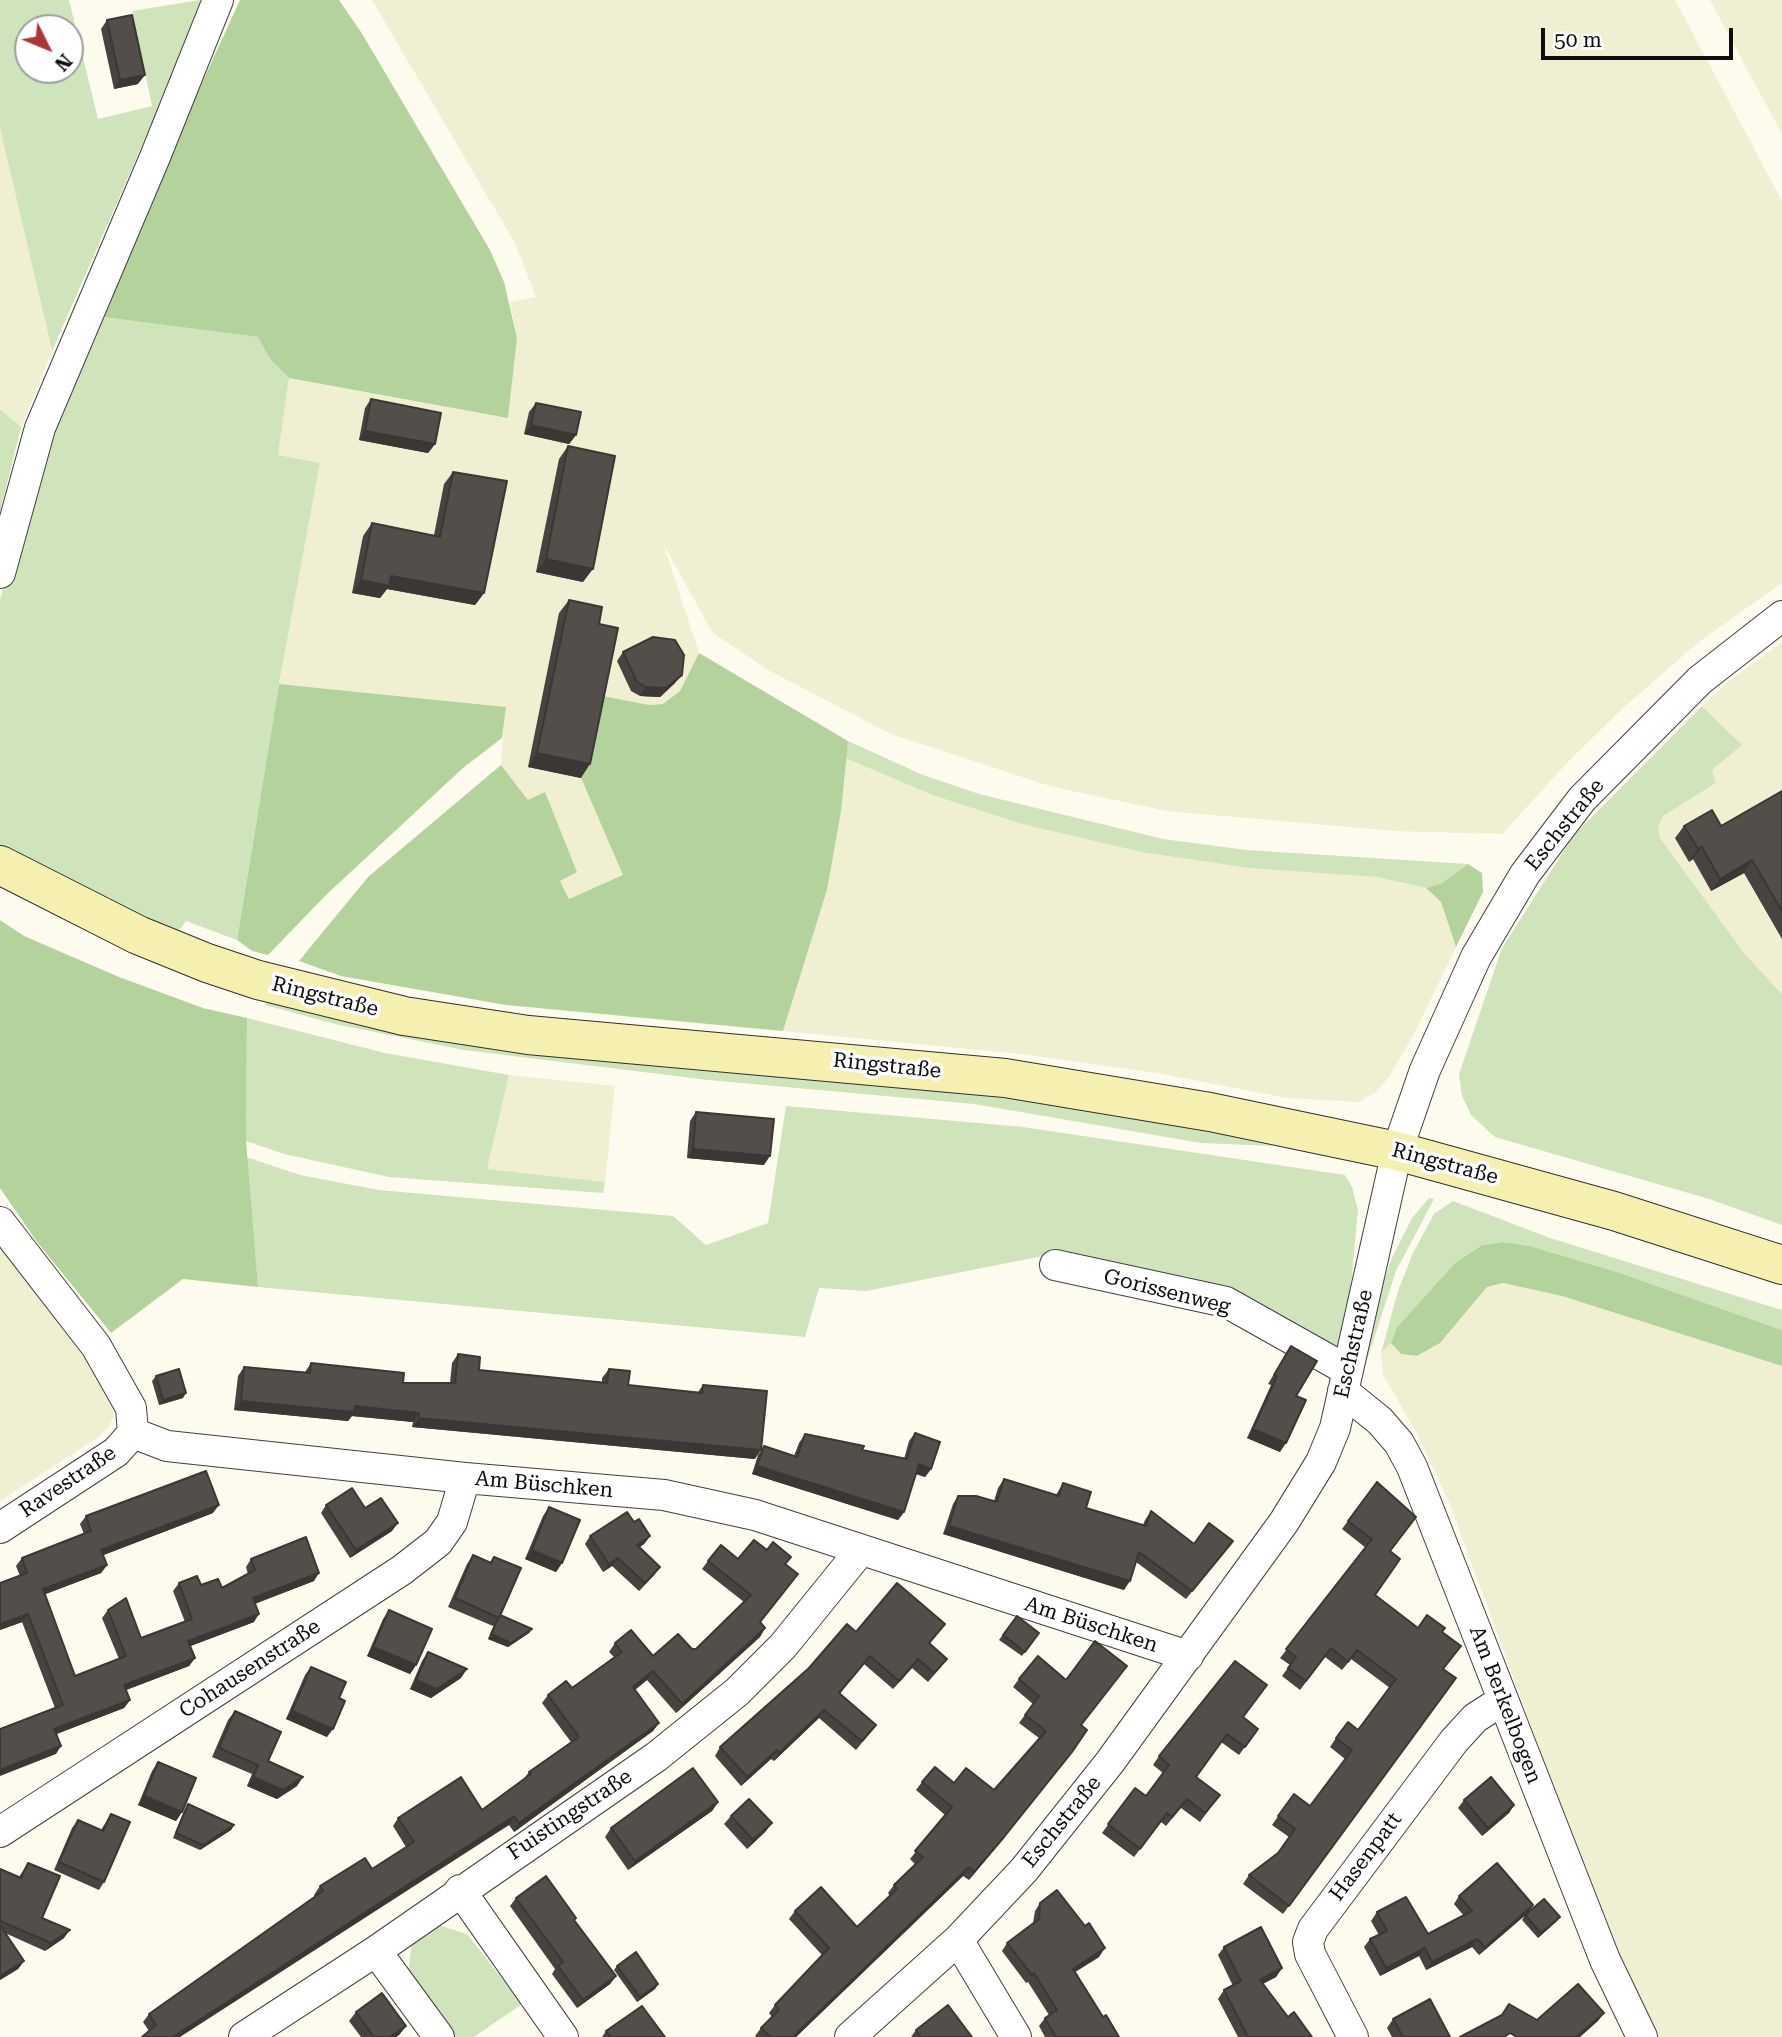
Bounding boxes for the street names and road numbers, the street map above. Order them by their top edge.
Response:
street label: Eschstraße [1520,774,1610,876]
street label: Ringstraße [269,972,381,1022]
street label: Ringstraße [832,1048,942,1084]
street label: Ringstraße [1389,1138,1501,1190]
street label: Gorissenweg [1101,1264,1233,1320]
street label: Eschstraße [1329,1287,1379,1401]
street label: Ravestraße [15,1441,121,1523]
street label: Am Büschken [474,1466,614,1504]
street label: Am Büschken [1021,1592,1161,1658]
street label: Cohausenstraße [175,1614,325,1724]
street label: Am Berkelbogen [1463,1623,1547,1787]
street label: Fuistingstraße [503,1764,637,1866]
street label: Eschstraße [1017,1771,1107,1873]
street label: Hasenpatt [1325,1808,1407,1906]

